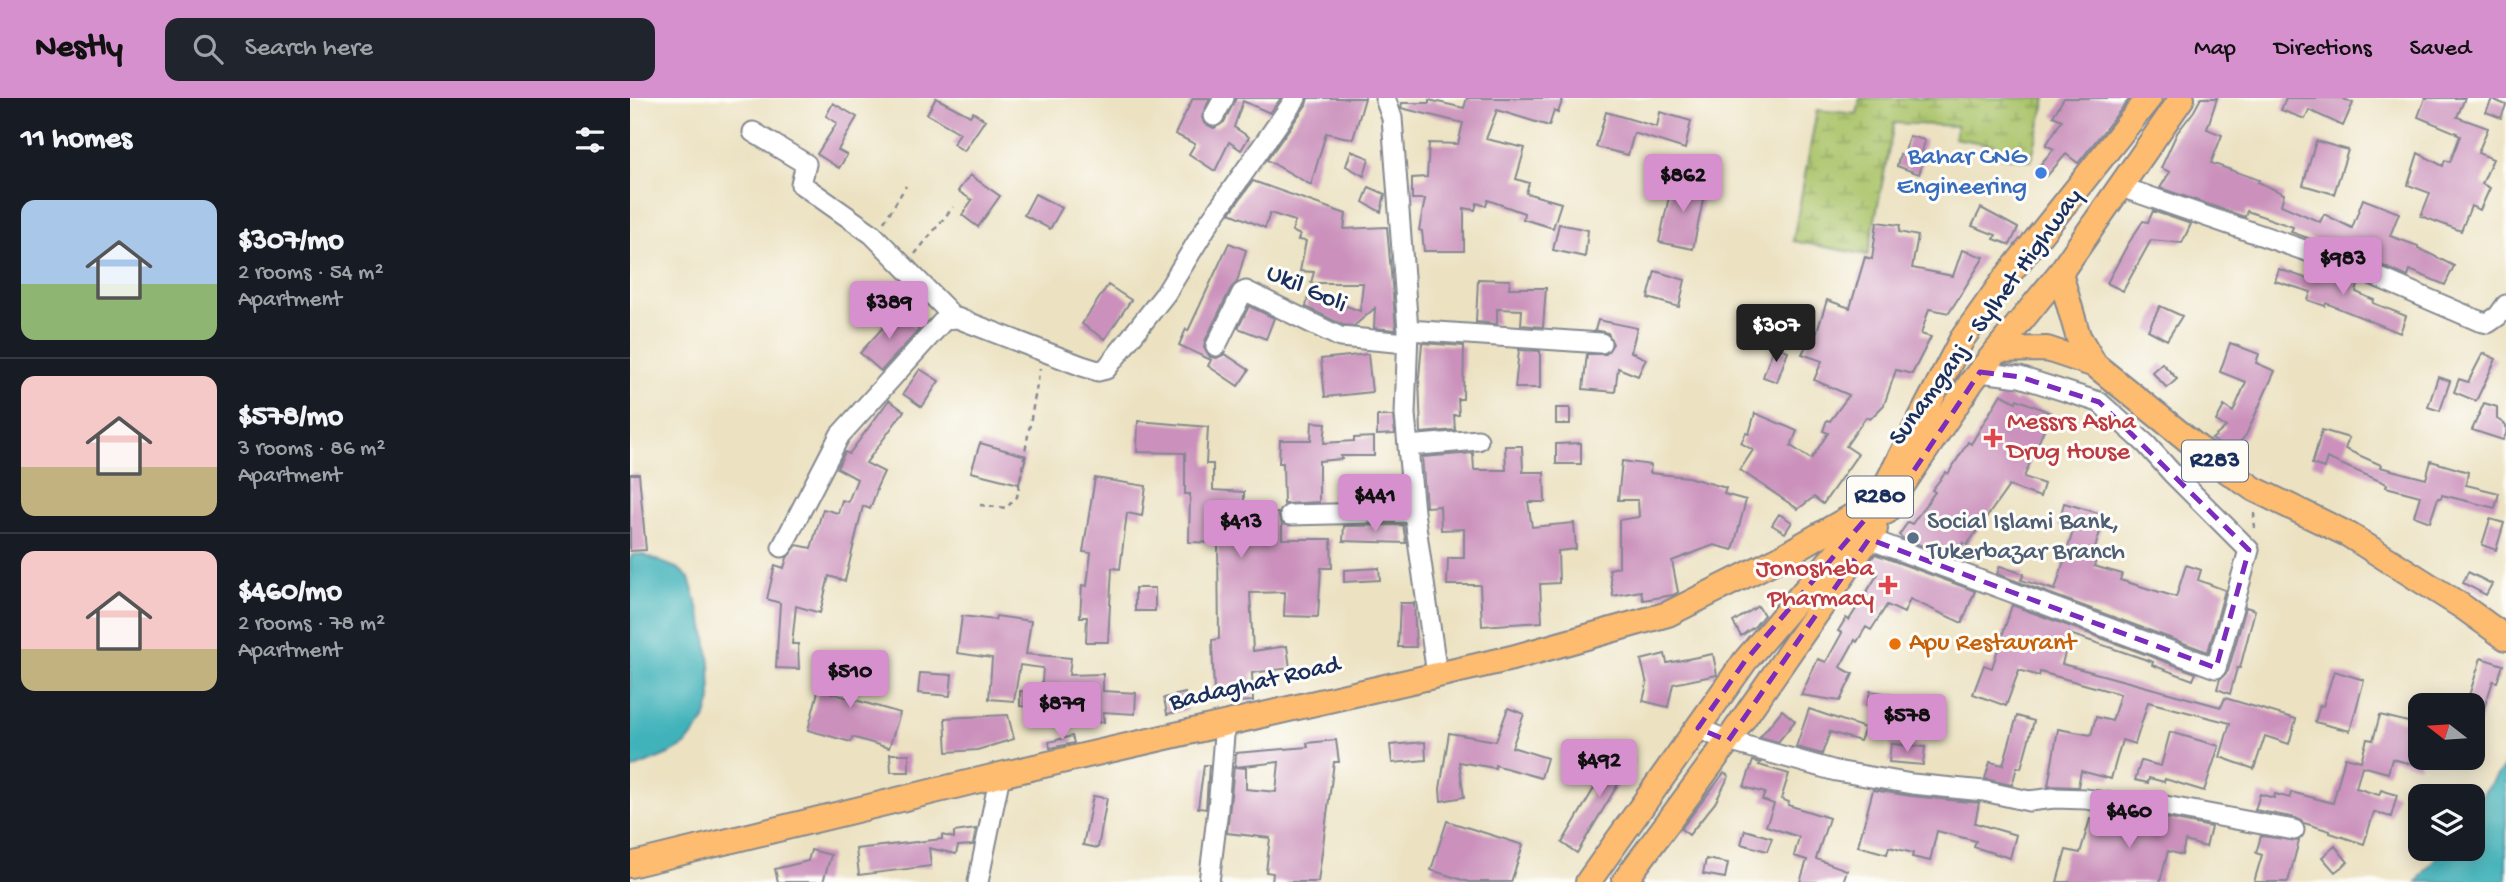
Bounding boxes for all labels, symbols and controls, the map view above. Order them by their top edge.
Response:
search box [165,18,655,81]
text: Nestly [35,30,123,68]
icon: search [189,30,227,68]
text: Search here [245,34,373,65]
text: Map [2194,35,2236,64]
text: Directions [2274,35,2372,64]
text: Saved [2410,35,2471,64]
icon: filters [571,121,609,159]
text: 11 homes [21,123,132,158]
place label: Bahar CNG Engineering [1897,143,2029,204]
pin: $862 [1642,155,1724,214]
text: $862 [1660,163,1706,190]
marker: Bahar CNG Engineering [2033,165,2049,181]
street label: Sunamganj - Sylhet Highway [1883,183,2091,453]
text: $307/mo [238,225,344,260]
icon: home [77,228,161,312]
pin: $983 [2302,238,2384,297]
text: $983 [2320,246,2366,273]
street label: Ukil Goli [1261,258,1351,322]
text: 2 rooms · 54 m² [238,260,384,287]
pin: $389 [848,282,930,341]
text: Apartment [238,287,342,314]
text: $389 [866,290,912,317]
pin: $307 [1735,304,1817,364]
text: $307 [1752,313,1800,340]
text: $578/mo [238,401,343,436]
icon: home [77,404,161,488]
place label: Messrs Asha Drug House [2005,408,2137,469]
marker: Messrs Asha Drug House [1985,430,2001,446]
text: 3 rooms · 86 m² [238,436,385,463]
road number: R283 [2182,440,2248,482]
text: Apartment [238,463,342,490]
pin: $441 [1334,474,1416,534]
road number: R280 [1847,476,1913,518]
text: $441 [1354,483,1396,510]
pin: $413 [1200,500,1282,560]
place label: Social Islami Bank, Tukerbazar Branch [1925,508,2125,569]
text: $413 [1220,509,1262,536]
marker: Social Islami Bank, Tukerbazar Branch [1905,530,1921,546]
place label: Jonosheba Pharmacy [1756,555,1876,616]
text: $460/mo [238,576,342,611]
marker: Jonosheba Pharmacy [1880,577,1896,593]
icon: home [77,579,161,663]
text: 2 rooms · 78 m² [238,611,385,638]
place label: Apu Restaurant [1909,629,2078,660]
marker: Apu Restaurant [1887,636,1903,652]
text: Apartment [238,638,342,665]
pin: $510 [809,650,891,710]
street label: Badaghat Road [1166,650,1345,720]
text: $510 [828,659,872,686]
pin: $879 [1021,682,1103,742]
text: $879 [1039,691,1085,718]
north arrow [2408,693,2485,770]
map controls [2408,693,2485,861]
pin: $578 [1866,694,1948,754]
text: $578 [1884,703,1931,730]
pin: $492 [1558,740,1640,799]
text: $492 [1577,748,1621,775]
button: layers [2408,784,2485,861]
pin: $460 [2088,790,2170,850]
text: $460 [2106,799,2152,826]

